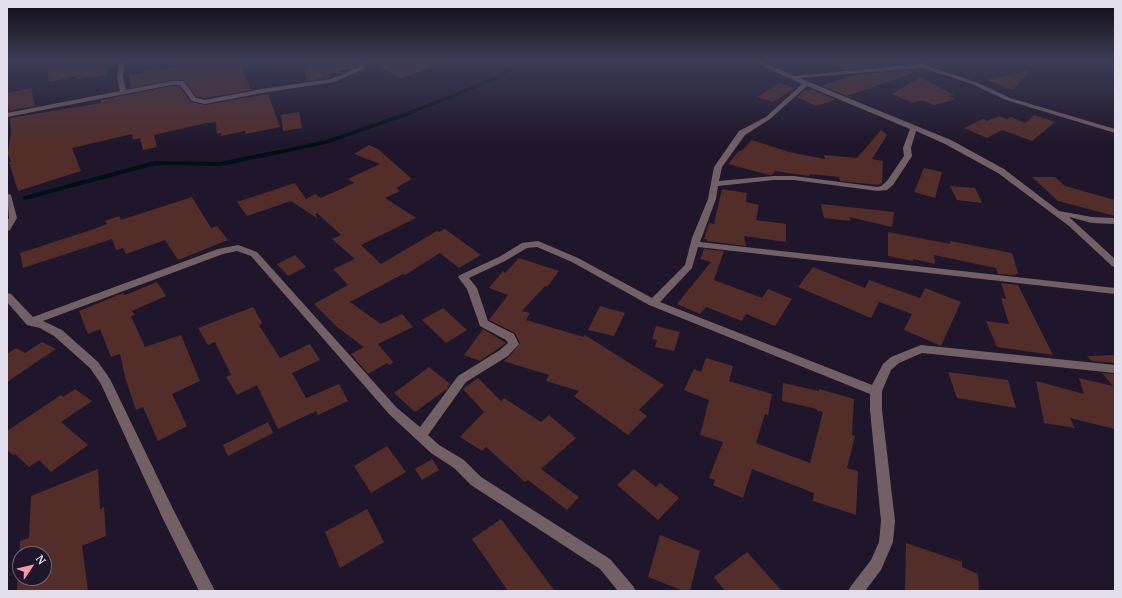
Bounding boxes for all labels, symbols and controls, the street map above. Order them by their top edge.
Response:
north arrow [12,546,52,586]
text: N [33,552,49,567]

